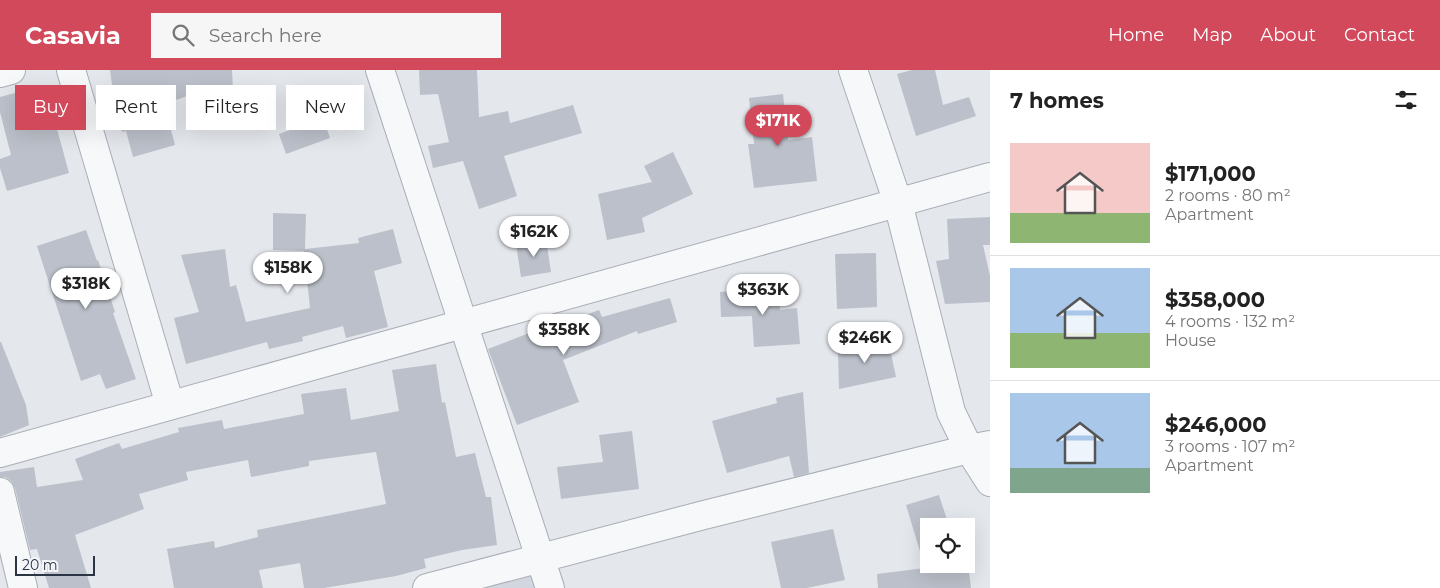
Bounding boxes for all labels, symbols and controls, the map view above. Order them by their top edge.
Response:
search box [151,13,501,58]
text: Casavia [25,21,121,50]
icon: search [169,21,197,49]
text: Search here [209,24,322,47]
text: Home [1108,24,1164,46]
text: Map [1192,24,1232,46]
text: About [1260,24,1316,46]
text: Contact [1344,24,1415,46]
chip: Buy [15,85,86,130]
chip: Rent [96,85,176,130]
chip: Filters [186,85,276,130]
chip: New [286,85,364,130]
icon: filters [1392,86,1420,114]
text: 7 homes [1010,88,1104,113]
pin: $171K [743,104,813,147]
text: $171K [756,111,800,130]
text: $171,000 [1165,161,1256,186]
icon: home [1050,163,1110,223]
text: 2 rooms · 80 m² [1165,186,1291,205]
text: Apartment [1165,205,1254,224]
pin: $162K [499,216,569,258]
text: $162K [510,222,558,241]
pin: $158K [253,252,323,294]
text: $158K [264,258,312,277]
pin: $318K [51,268,121,310]
text: $318K [62,274,110,293]
pin: $363K [728,274,798,316]
text: $363K [737,280,789,299]
text: $358,000 [1165,287,1265,312]
icon: home [1050,288,1110,348]
text: 4 rooms · 132 m² [1165,312,1295,331]
pin: $358K [529,314,599,356]
text: $358K [538,320,590,339]
pin: $246K [830,322,900,364]
text: $246K [839,328,891,347]
text: House [1165,331,1216,350]
text: $246,000 [1165,412,1267,437]
icon: home [1050,413,1110,473]
text: 3 rooms · 107 m² [1165,437,1295,456]
text: Apartment [1165,456,1254,475]
map controls [920,518,975,573]
button: locate [920,518,975,573]
scale bar [15,553,95,576]
text: 20 m [22,556,58,574]

